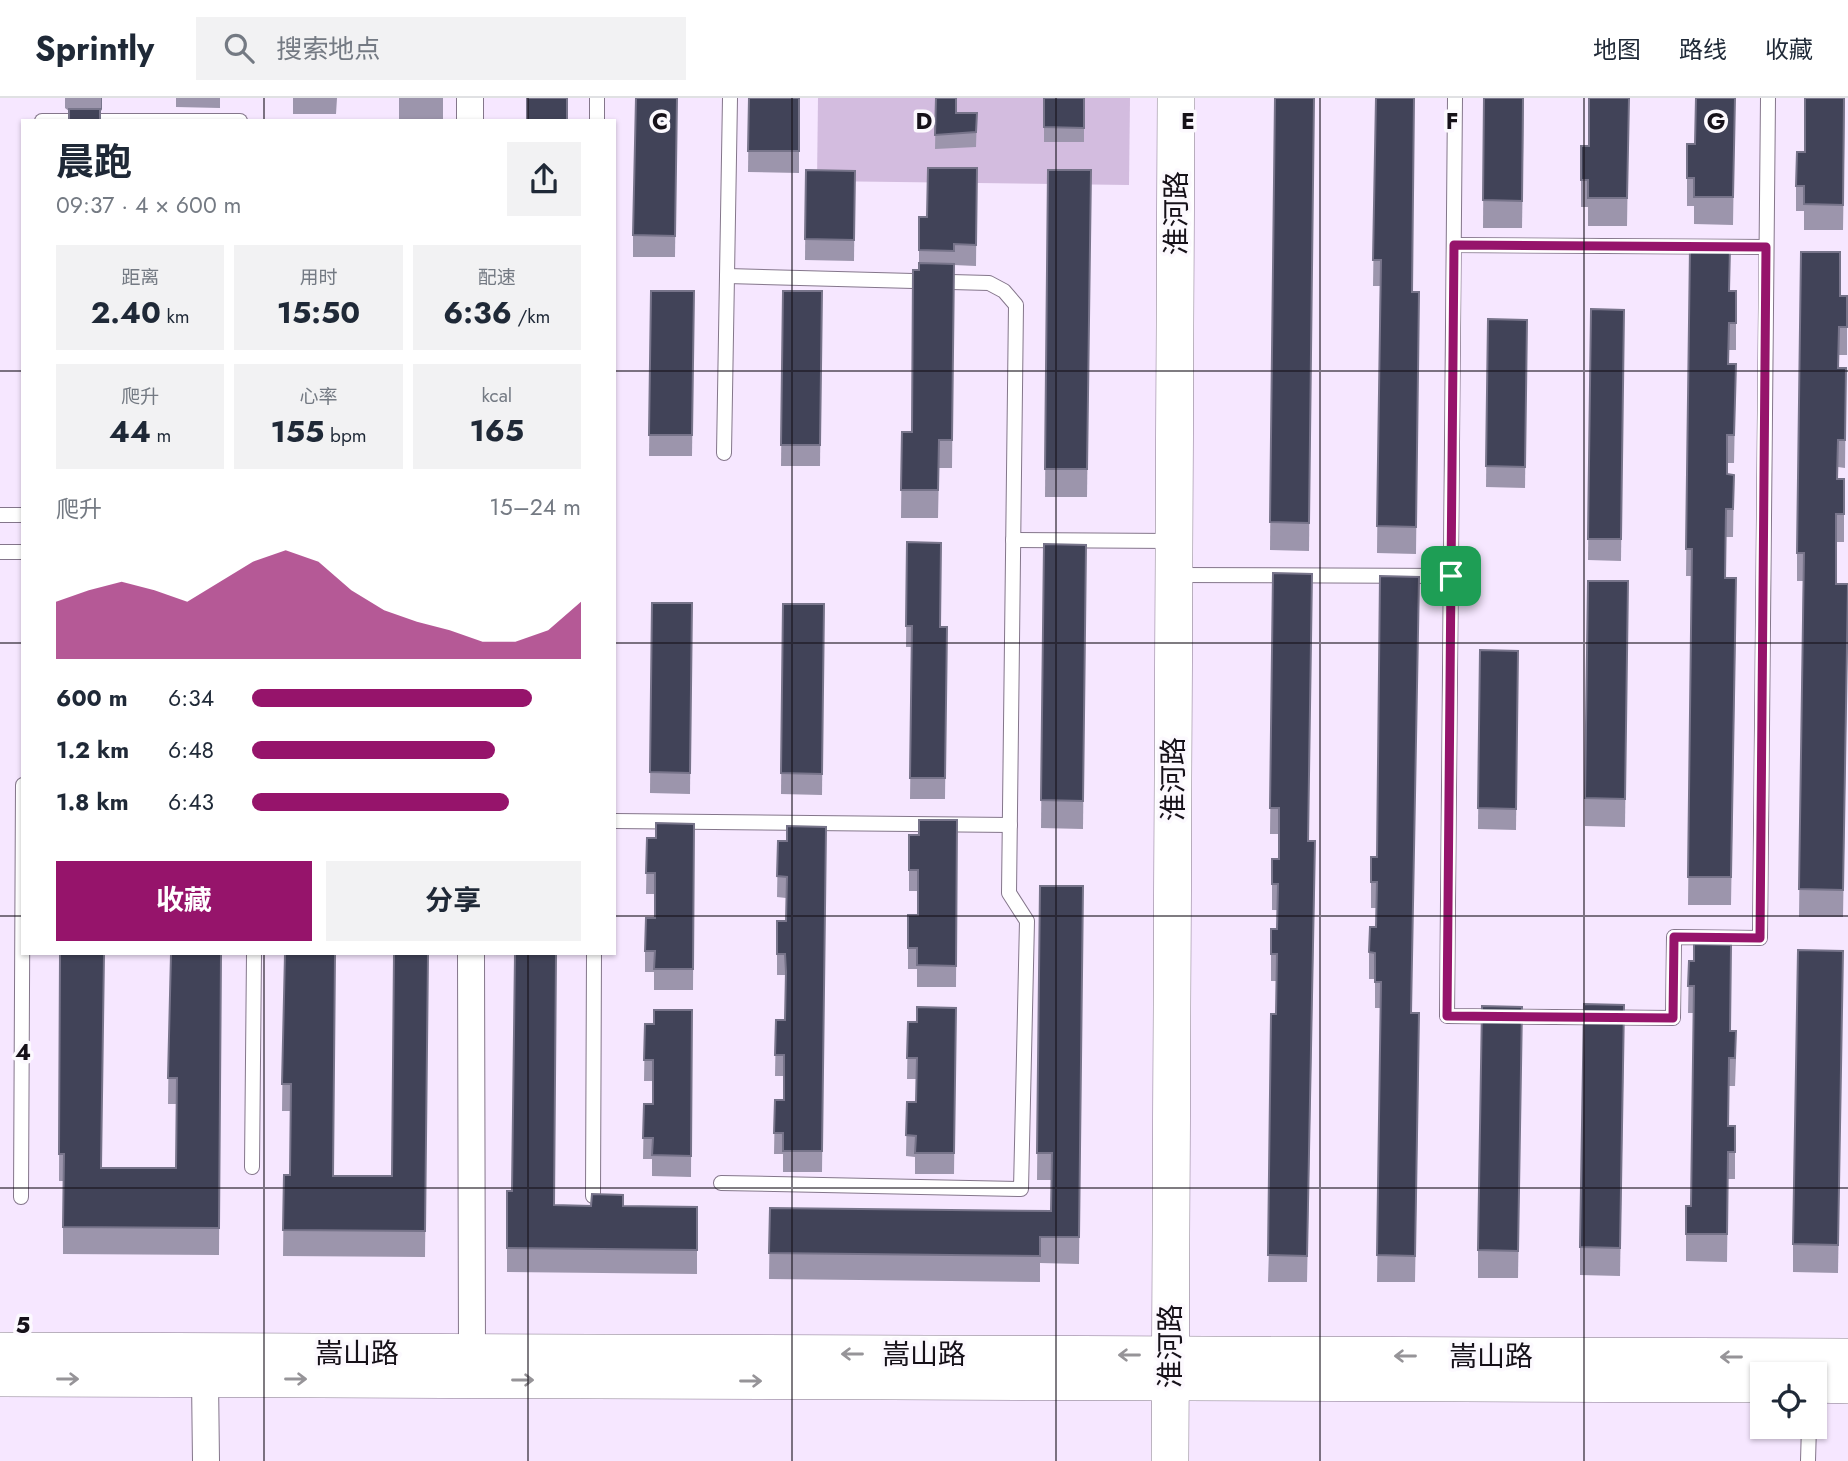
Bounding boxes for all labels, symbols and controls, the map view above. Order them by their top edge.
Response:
search box [196,17,686,80]
text: Sprintly [35,25,154,72]
icon: search [220,29,258,67]
text: 搜索地点 [276,30,380,68]
text: 地图 [1593,32,1641,67]
text: 路线 [1679,32,1727,67]
text: 收藏 [1765,32,1813,67]
text: C [652,104,668,138]
text: D [916,104,933,138]
text: E [1181,104,1195,138]
text: F [1446,104,1458,138]
text: G [1707,104,1725,138]
text: 晨跑 [56,134,132,189]
button: share [507,142,581,216]
street label: 淮河路 [1156,171,1197,255]
text: 09:37 · 4 × 600 m [56,188,242,222]
text: 距离 [121,264,159,291]
text: 用时 [299,264,338,291]
text: 配速 [478,264,516,291]
text: 2.40 [91,291,161,334]
text: 15:50 [277,291,360,334]
text: 6:36 [443,291,512,334]
text: km [161,303,190,330]
text: /km [512,303,550,330]
text: kcal [481,382,512,409]
text: 爬升 [121,383,159,410]
text: 心率 [299,383,338,410]
text: 165 [469,409,524,452]
text: 44 [109,410,151,453]
text: 155 [270,410,324,453]
text: m [151,422,171,449]
text: bpm [324,422,367,449]
text: 15–24 m [489,490,581,524]
text: 爬升 [56,492,102,526]
pin [1421,546,1481,606]
icon: arrive [1432,557,1470,595]
text: 600 m [56,681,128,715]
text: 6:34 [168,681,214,715]
text: 1.2 km [56,733,129,767]
text: 6:48 [168,733,214,767]
street label: 淮河路 [1153,737,1194,821]
text: 1.8 km [56,785,129,819]
text: 6:43 [168,785,214,819]
button: 收藏 [56,861,312,941]
button: 分享 [326,861,581,941]
text: 4 [15,1035,31,1069]
street label: 淮河路 [1150,1304,1191,1388]
text: 5 [16,1308,30,1342]
street label: 嵩山路 [315,1333,399,1374]
street label: 嵩山路 [882,1334,966,1375]
street label: 嵩山路 [1449,1336,1533,1377]
one-way arrow [841,1347,864,1361]
one-way arrow [1118,1348,1141,1362]
one-way arrow [1394,1349,1417,1363]
one-way arrow [1720,1350,1743,1364]
map controls [1750,1362,1827,1439]
button: locate [1750,1362,1827,1439]
one-way arrow [56,1372,79,1386]
one-way arrow [284,1372,307,1386]
one-way arrow [511,1373,534,1387]
one-way arrow [739,1374,762,1388]

